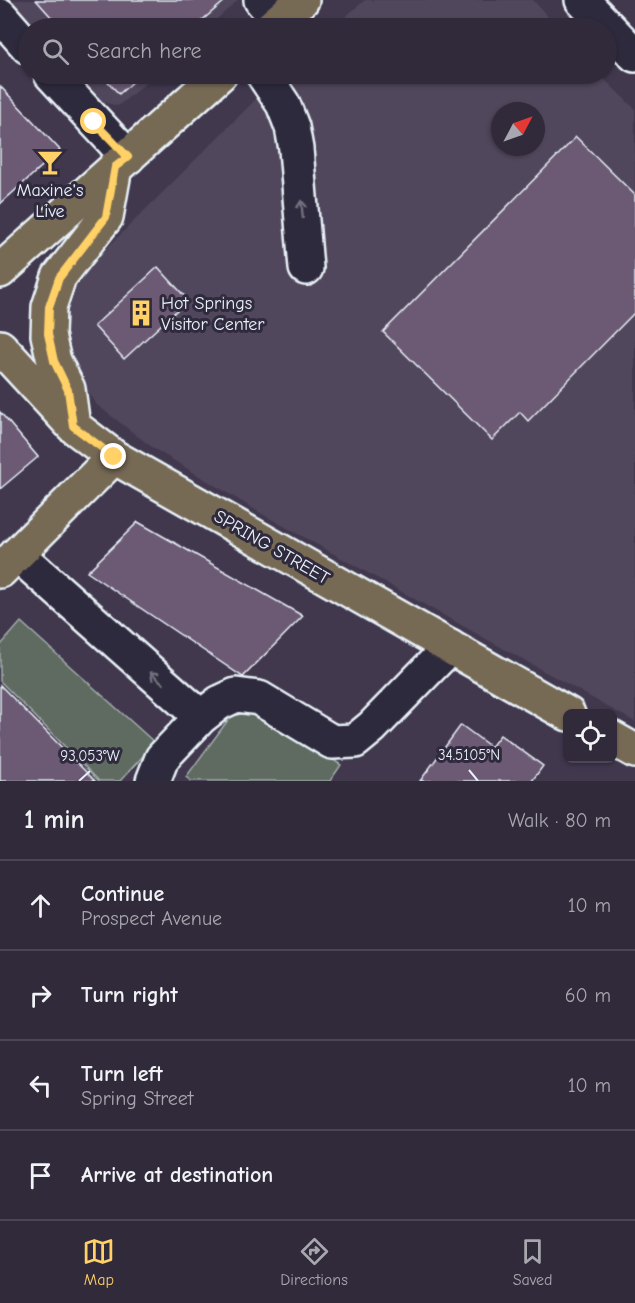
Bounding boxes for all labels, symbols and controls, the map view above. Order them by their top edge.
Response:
search box [18,18,617,84]
icon: search [39,35,72,68]
text: Search here [87,38,202,64]
north arrow [491,102,545,156]
route start [80,108,106,134]
bar icon: Maxine's Live [35,147,65,177]
place label: Maxine's Live [17,180,83,222]
one-way arrow [296,200,307,220]
place label: Hot Springs Visitor Center [161,293,265,335]
building icon: Hot Springs Visitor Center [126,298,156,328]
route end [100,443,126,469]
street label: SPRING STREET [210,506,334,589]
one-way arrow [150,671,165,685]
map controls [563,709,617,763]
button: locate [563,709,617,763]
text: 34.5105°N [438,746,500,764]
text: 93.053°W [60,747,120,765]
text: 1 min [24,805,85,835]
text: Walk · 80 m [508,809,611,832]
text: Continue [81,881,164,907]
icon: ahead [24,889,57,922]
text: 10 m [568,894,611,917]
text: Prospect Avenue [81,907,222,930]
icon: right [24,979,57,1012]
text: Turn right [81,982,178,1008]
text: 60 m [565,984,611,1007]
text: Turn left [81,1061,163,1087]
icon: left [24,1069,57,1102]
text: 10 m [568,1074,611,1097]
text: Spring Street [81,1087,194,1110]
icon: arrive [24,1159,57,1192]
text: Arrive at destination [81,1162,273,1188]
tab: Map [82,1235,115,1289]
tab: Directions [280,1235,348,1289]
tab: Saved [513,1235,553,1289]

